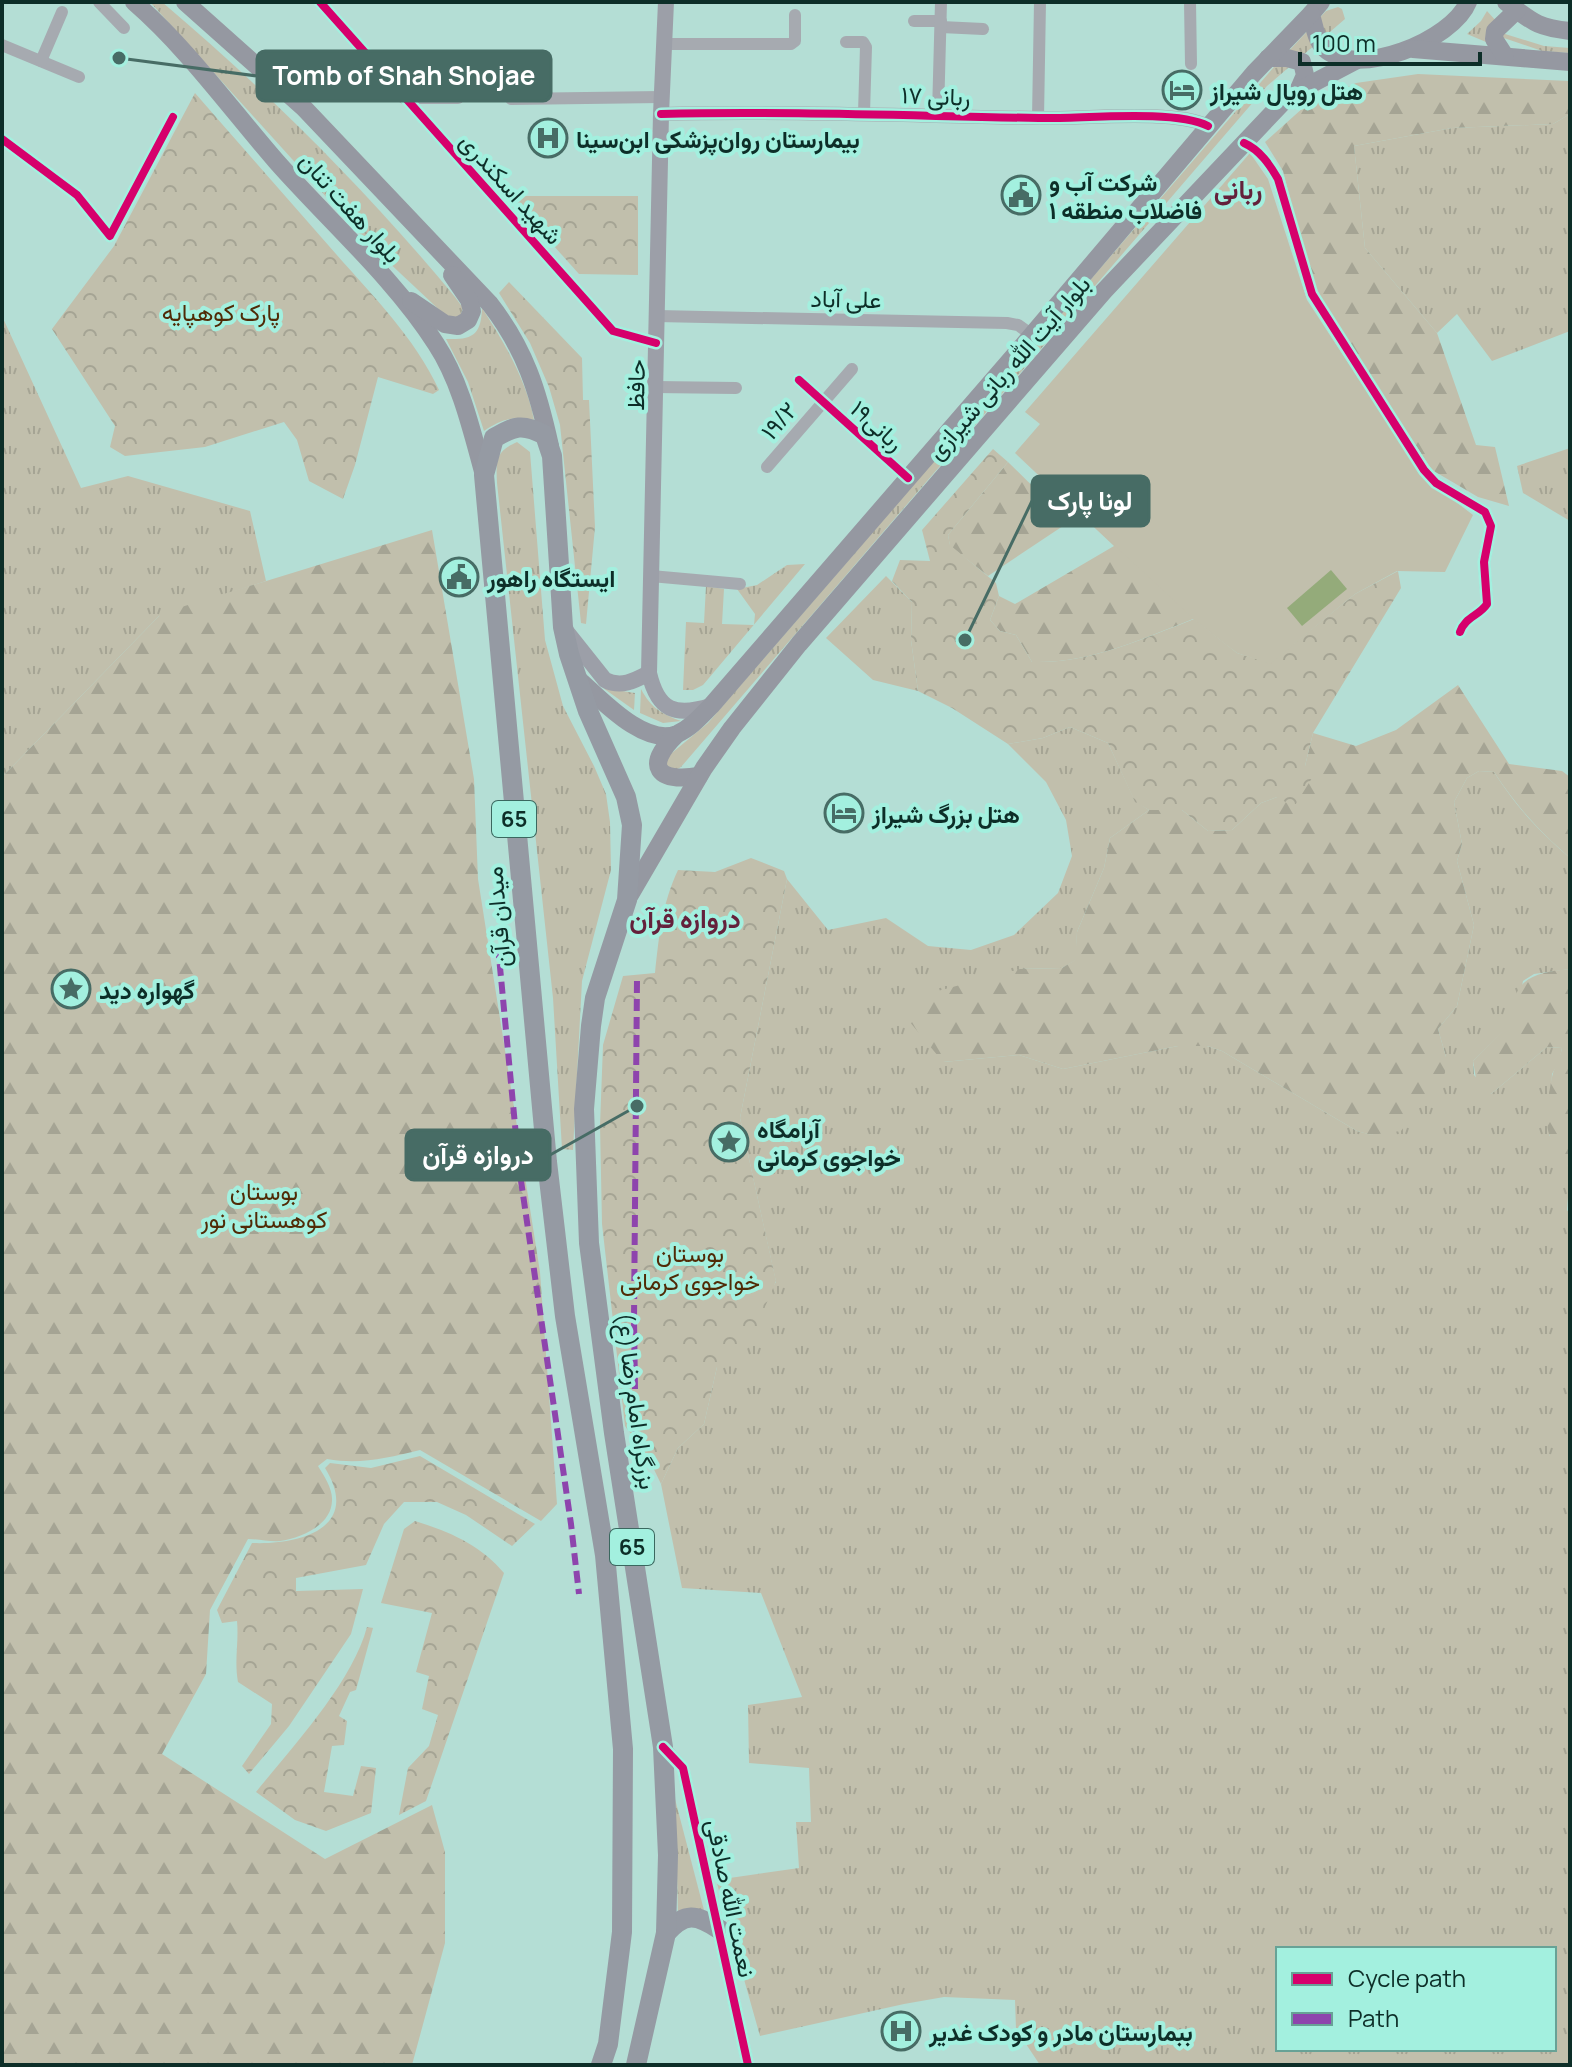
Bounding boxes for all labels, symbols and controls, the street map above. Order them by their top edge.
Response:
scale bar [1300,16,1480,66]
text: 100 m [1312,26,1376,59]
callout: Tomb of Shah Shojae [257,51,551,101]
text: Tomb of Shah Shojae [273,57,535,93]
hotel icon: هتل رویال شیراز [1161,69,1203,111]
place label: هتل رویال شیراز [1209,74,1363,107]
street label: ربانی ۱۷ [901,77,971,113]
hospital icon: بیمارستان روان‌پزشکی ابن‌سینا [527,117,569,159]
place label: بیمارستان روان‌پزشکی ابن‌سینا [576,122,860,156]
street label: شهید اسکندری [453,125,571,251]
street label: بلوار هفت تنان [292,145,410,269]
place label: شرکت آب و فاضلاب منطقه ۱ [1049,165,1202,226]
district label: ربانی [1214,171,1262,207]
public building icon: شرکت آب و فاضلاب منطقه ۱ [1000,174,1042,216]
street label: بلوار آیت الله ربانی شیرازی [919,268,1097,466]
street label: علی آباد [810,281,882,315]
park label: پارک کوهپایه [162,295,280,329]
street label: حافظ [618,359,652,411]
street label: ربانی۱۹ [844,392,912,458]
street label: ۱۹/۲ [752,394,804,446]
callout: لونا پارک [1032,476,1149,526]
text: لونا پارک [1047,482,1133,519]
public building icon: ایستگاه راهور [438,556,480,598]
place label: ایستگاه راهور [486,561,615,594]
hotel icon: هتل بزرگ شیراز [823,792,865,834]
place label: هتل بزرگ شیراز [871,797,1020,830]
road number: 65 [492,801,536,837]
street label: میدان قرآن [476,865,518,969]
district label: دروازه قرآن [629,900,741,936]
place icon: گهواره دید [50,968,92,1010]
place label: گهواره دید [99,973,195,1006]
place label: آرامگاه خواجوی کرمانی [757,1112,901,1173]
place icon: آرامگاه خواجوی کرمانی [708,1121,750,1163]
callout: دروازه قرآن [406,1130,550,1180]
text: دروازه قرآن [422,1136,534,1172]
park label: بوستان کوهستانی نور [200,1174,327,1235]
park label: بوستان خواجوی کرمانی [620,1236,760,1297]
street label: بزرگراه امام رضا (ع) [607,1310,666,1492]
road number: 65 [610,1529,654,1565]
street label: نعمت الله صادقی [699,1816,765,1980]
legend [1276,1947,1556,2051]
text: Cycle path [1348,1961,1466,1994]
text: Path [1348,2001,1399,2034]
hospital icon: ببمارستان مادر و کودک غدیر [880,2010,922,2052]
place label: ببمارستان مادر و کودک غدیر [928,2015,1193,2048]

